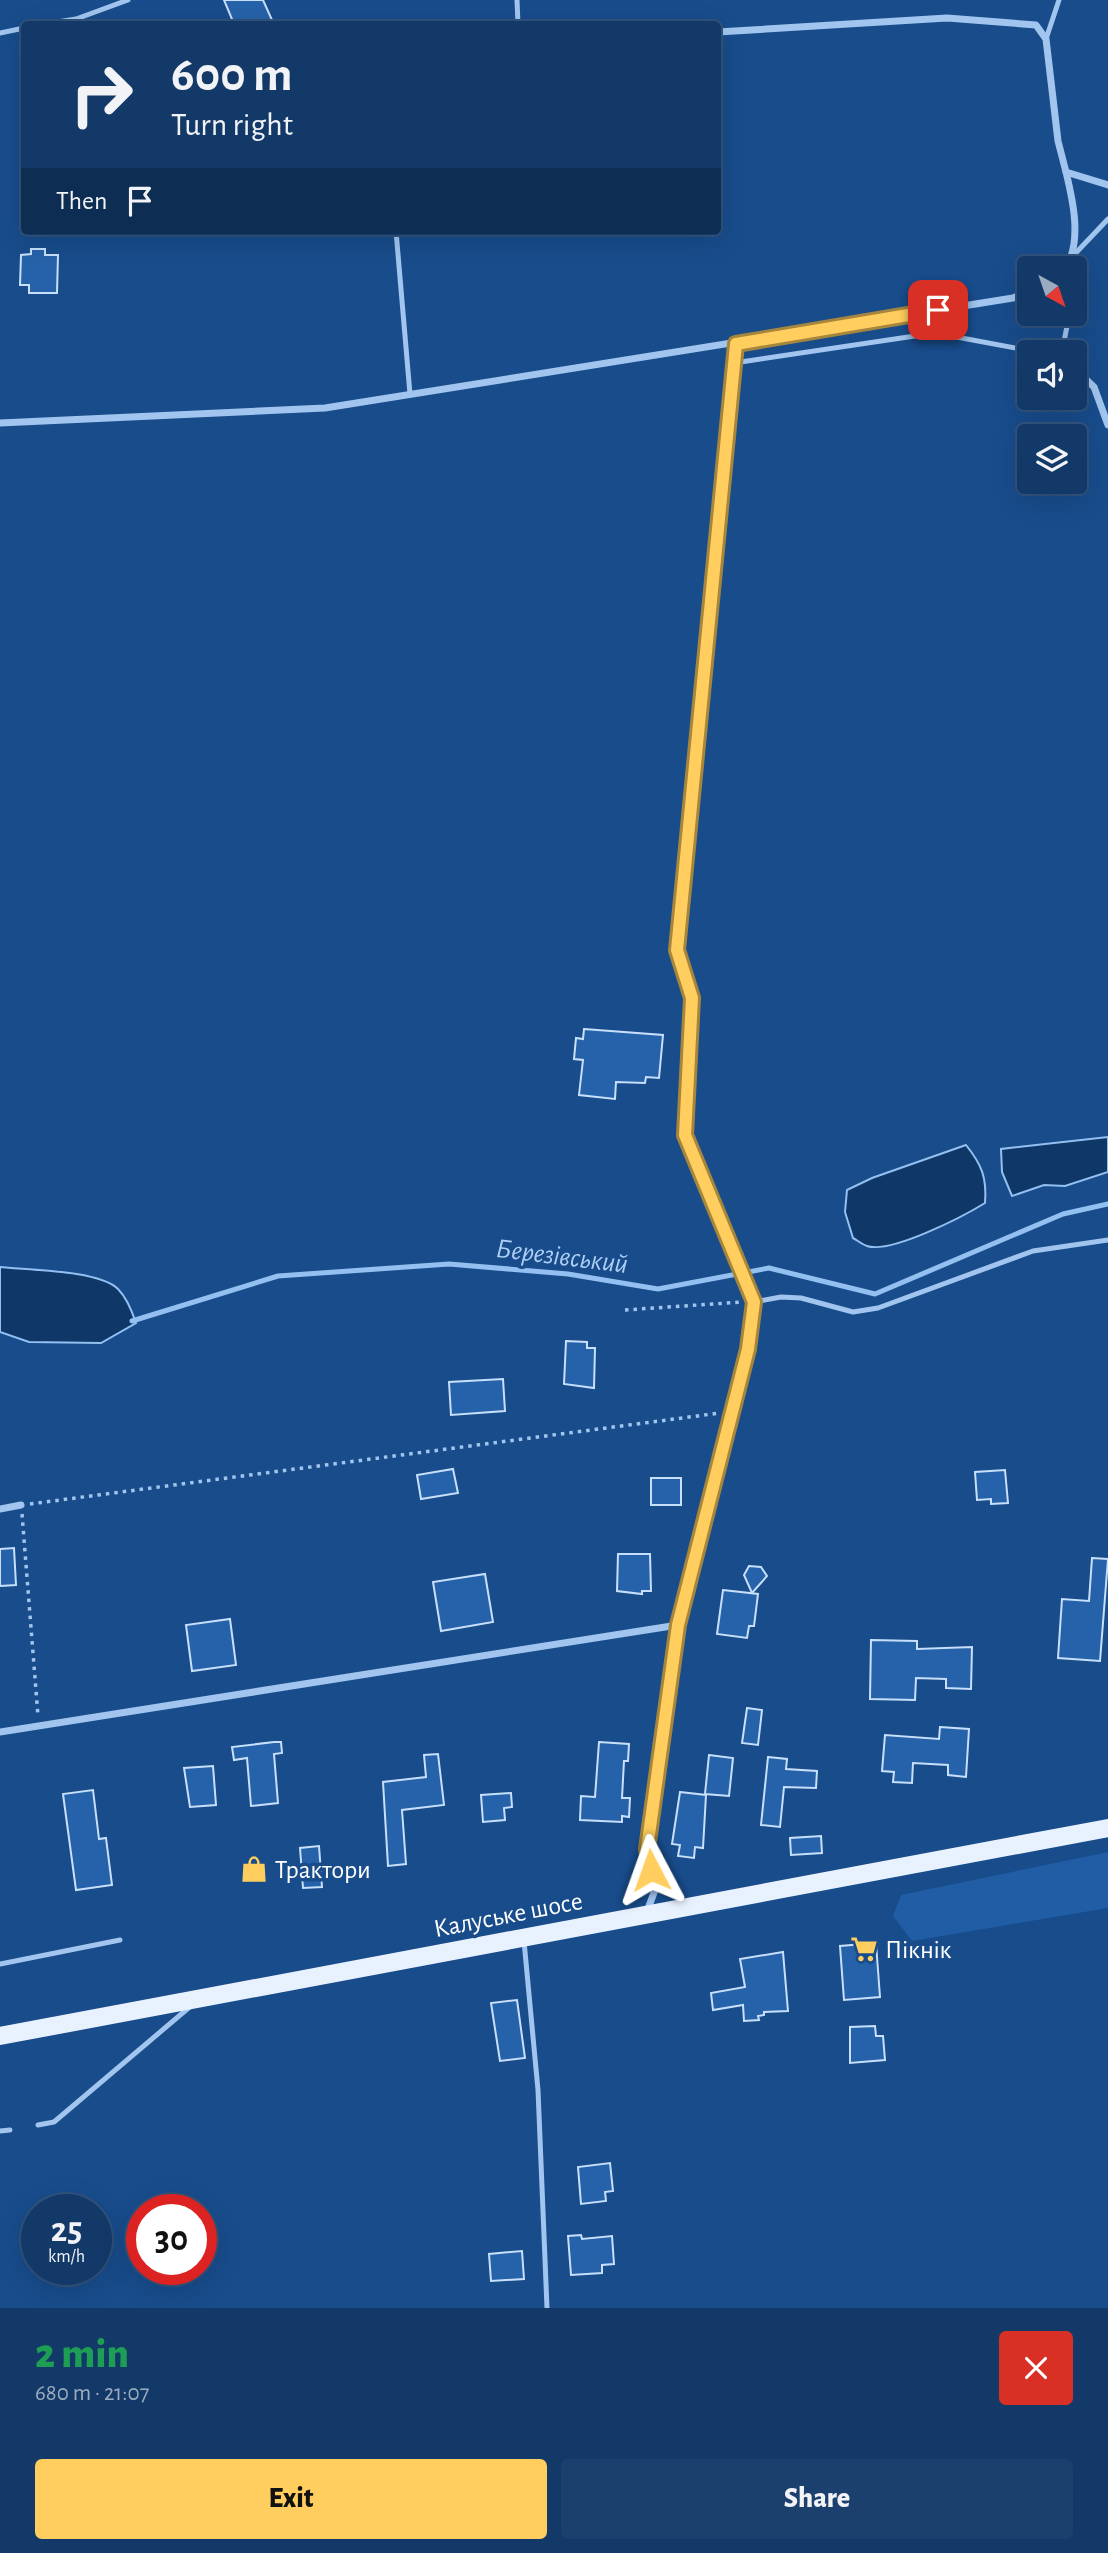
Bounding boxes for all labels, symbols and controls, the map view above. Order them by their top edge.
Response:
icon: right [56,49,147,140]
text: 600 m [171,51,293,100]
text: Turn right [171,109,293,141]
icon: arrive [121,182,159,220]
text: Then [56,188,107,214]
north arrow [1017,256,1087,326]
map controls [1017,256,1087,494]
pin [908,280,968,340]
icon: arrive [919,291,957,329]
button: sound [1017,340,1087,410]
button: layers [1017,424,1087,494]
water label: Березівський [494,1235,629,1279]
position arrow [614,1833,688,1907]
shop icon: Трактори [239,1854,269,1884]
place label: Трактори [275,1857,371,1883]
street label: Калуське шосе [431,1888,585,1942]
supermarket icon: Пікнік [849,1934,879,1964]
place label: Пікнік [885,1937,952,1963]
speed limit sign: 30 [126,2194,217,2285]
text: 25 [51,2213,82,2248]
text: km/h [48,2248,85,2266]
button: close [999,2331,1073,2405]
text: 2 min [35,2333,129,2375]
text: 680 m · 21:07 [35,2382,149,2405]
button: Exit [35,2459,547,2539]
button: Share [561,2459,1073,2539]

